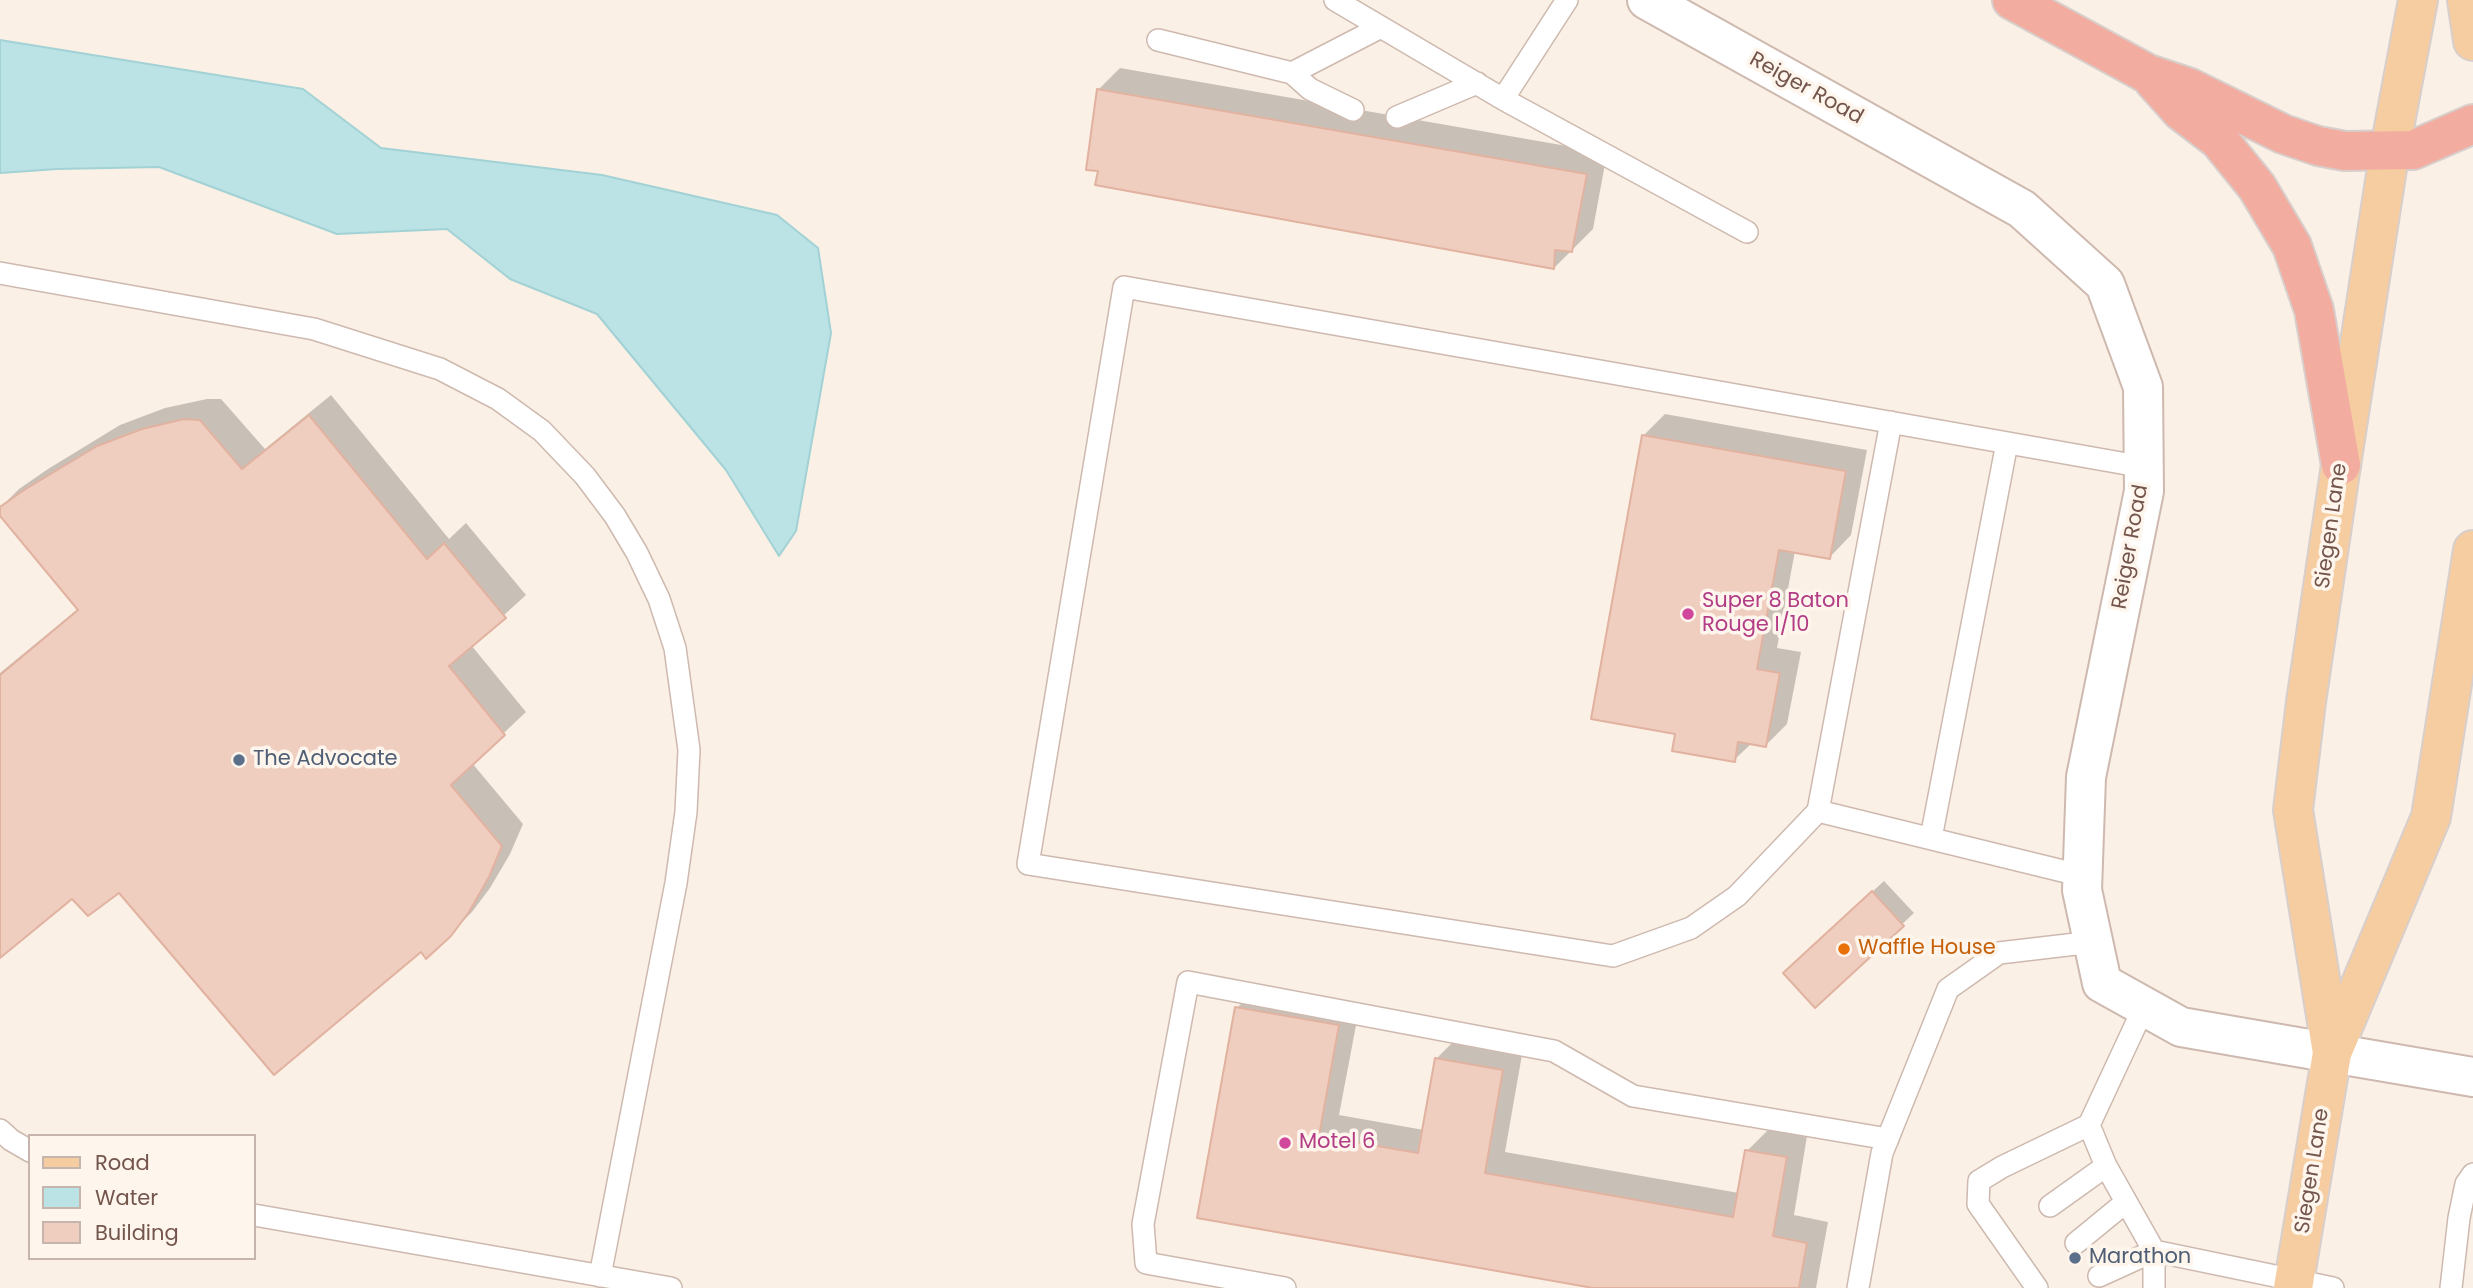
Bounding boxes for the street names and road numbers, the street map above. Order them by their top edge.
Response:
street label: Reiger Road [1745,47,1867,131]
street label: Siegen Lane [2311,462,2353,590]
street label: Reiger Road [2108,483,2154,611]
street label: Siegen Lane [2291,1107,2335,1235]

